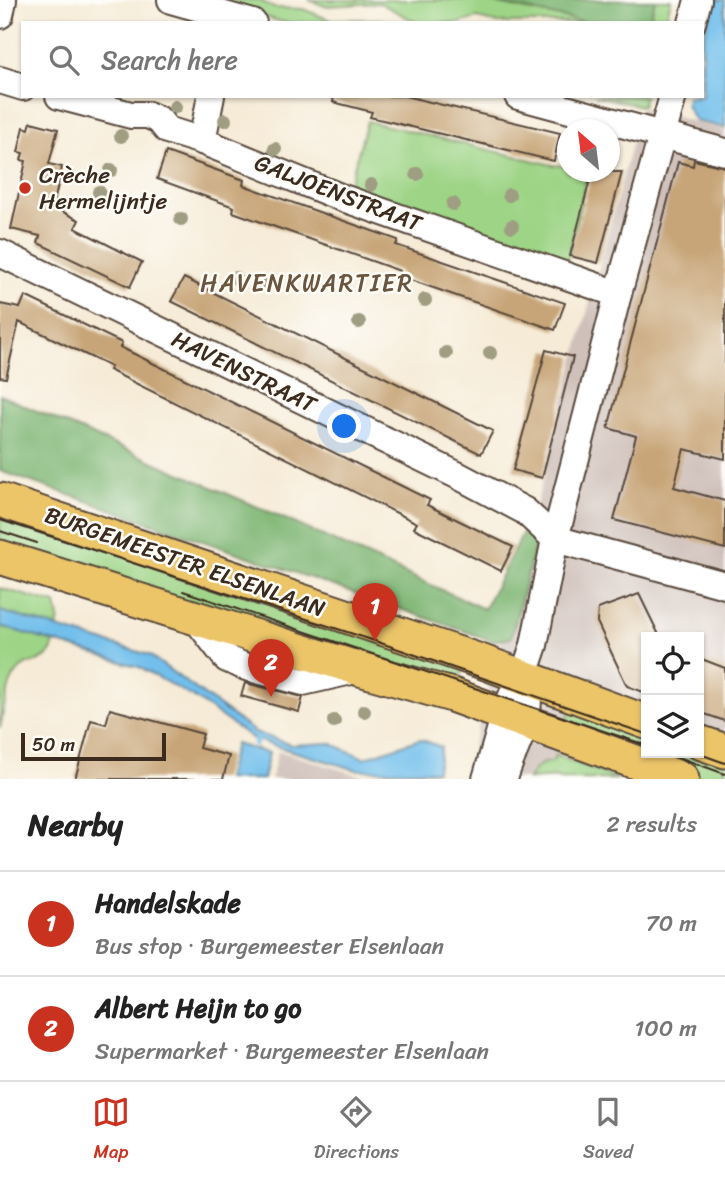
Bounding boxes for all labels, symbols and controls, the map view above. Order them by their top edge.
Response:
search box [21,21,704,98]
text: Search here [101,37,238,83]
icon: search [45,41,83,79]
north arrow [557,119,620,182]
street label: GALJOENSTRAAT [248,142,429,244]
place label: Crèche Hermelijntje [39,155,168,222]
marker: Crèche Hermelijntje [17,180,33,196]
district label: HAVENKWARTIER [200,262,414,304]
street label: HAVENSTRAAT [164,319,325,425]
your location [327,409,361,443]
street label: BURGEMEESTER ELSENLAAN [39,495,331,629]
pin: 1 [352,583,398,641]
map controls [641,632,704,758]
button: locate [641,632,704,695]
pin: 2 [248,639,294,697]
button: layers [641,695,704,758]
text: 50 m [32,728,75,761]
scale bar [21,730,166,762]
text: Nearby [28,798,123,852]
text: 2 results [606,804,697,845]
text: Handelskade [95,880,241,926]
text: 1 [46,903,56,944]
text: 70 m [646,903,697,944]
text: Bus stop · Burgemeester Elsenlaan [95,926,444,967]
text: Albert Heijn to go [95,985,301,1031]
text: 2 [44,1008,58,1049]
text: 100 m [634,1008,697,1049]
text: Supermarket · Burgemeester Elsenlaan [95,1031,489,1072]
tab: Map [92,1093,130,1168]
tab: Directions [314,1093,399,1168]
tab: Saved [583,1093,633,1168]

